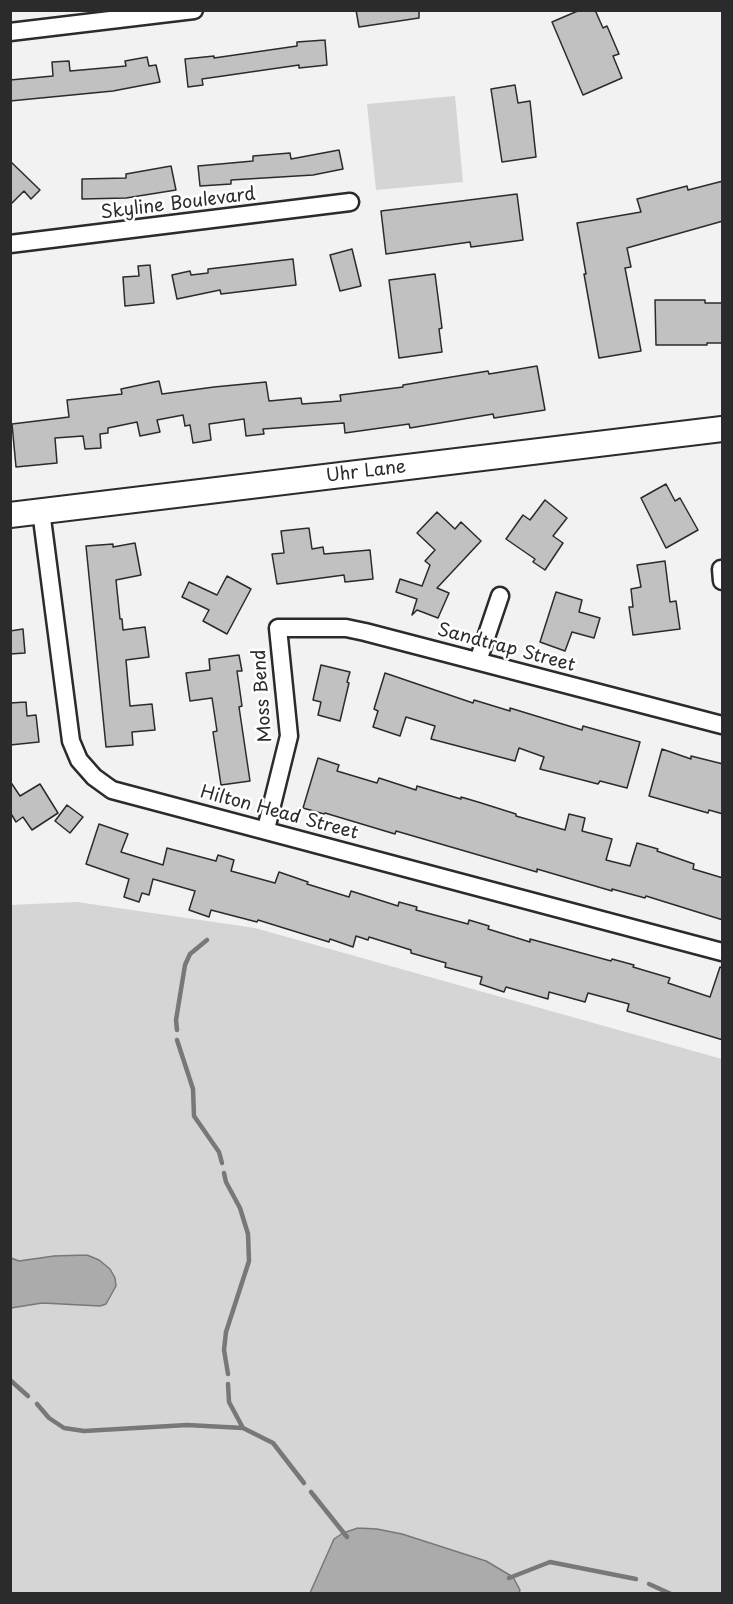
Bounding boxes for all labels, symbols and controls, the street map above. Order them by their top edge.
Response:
street label: Skyline Boulevard [99,184,257,224]
street label: Uhr Lane [325,456,407,488]
street label: Sandtrap Street [435,619,577,677]
street label: Moss Bend [249,649,277,743]
street label: Hilton Head Street [198,782,360,844]

